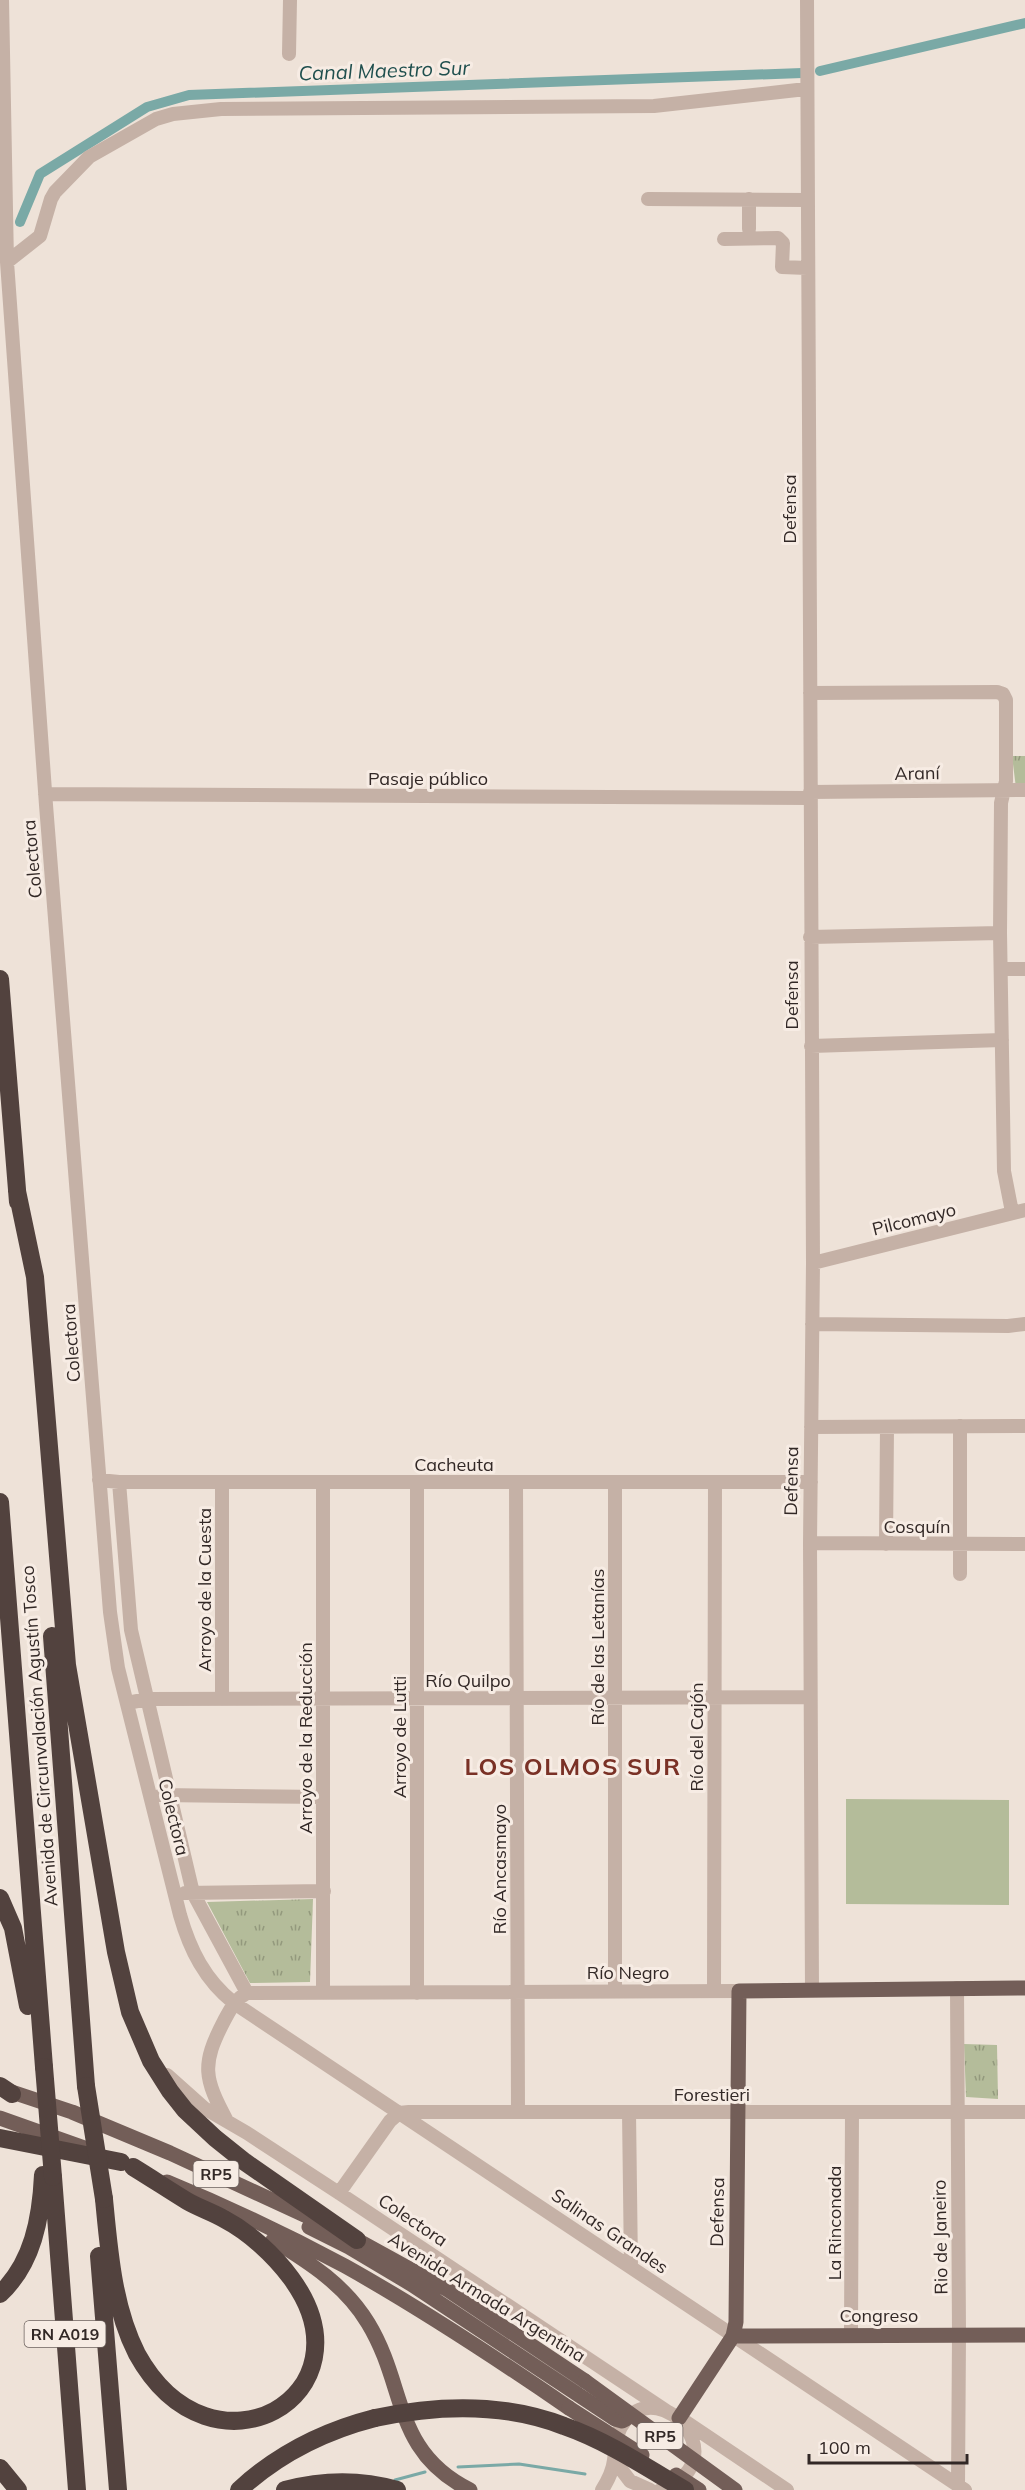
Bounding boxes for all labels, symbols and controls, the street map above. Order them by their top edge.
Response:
water label: Canal Maestro Sur [298,54,471,85]
street label: Defensa [778,474,801,544]
street label: Araní [894,761,942,785]
street label: Pasaje público [368,767,488,790]
street label: Colectora [17,819,47,899]
street label: Defensa [780,960,803,1030]
street label: Pilcomayo [870,1197,958,1241]
street label: Colectora [57,1303,85,1383]
street label: Defensa [779,1446,803,1516]
street label: Cacheuta [414,1453,494,1476]
street label: Arroyo de la Cuesta [193,1508,216,1672]
street label: Cosquín [884,1515,950,1538]
street label: Avenida de Circunvalación Agustín Tosco [16,1565,62,1907]
street label: Río de las Letanías [586,1568,609,1725]
street label: Arroyo de la Reducción [294,1642,317,1834]
street label: Río Quilpo [425,1669,511,1692]
street label: Arroyo de Lutti [388,1676,411,1798]
street label: Río del Cajón [685,1682,708,1792]
district label: LOS OLMOS SUR [464,1751,682,1781]
street label: Colectora [153,1776,195,1858]
street label: Río Ancasmayo [488,1804,511,1934]
street label: Río Negro [587,1961,669,1984]
street label: Forestieri [674,2083,750,2106]
road number: RP5 [194,2161,238,2187]
street label: La Rinconada [823,2166,846,2280]
street label: Defensa [705,2177,729,2247]
street label: Rio de Janeiro [927,2179,953,2295]
street label: Salinas Grandes [547,2183,673,2279]
street label: Colectora [374,2188,452,2252]
street label: Avenida Armada Argentina [384,2227,590,2367]
street label: Congreso [840,2304,918,2327]
road number: RN A019 [25,2321,106,2347]
road number: RP5 [638,2423,682,2449]
scale bar [809,2427,966,2465]
text: 100 m [818,2436,871,2459]

